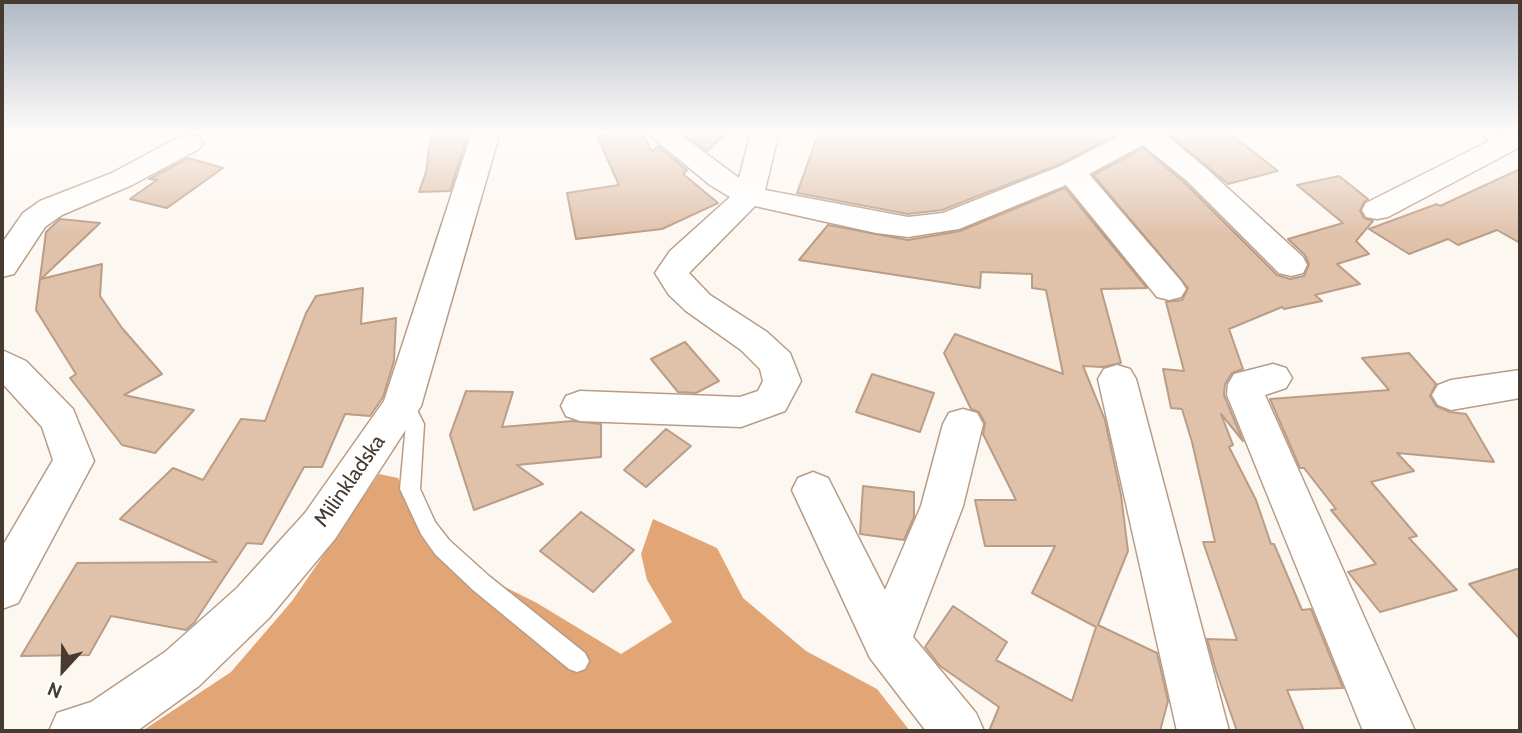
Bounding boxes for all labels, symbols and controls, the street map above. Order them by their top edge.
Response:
street label: Milinkladska [309,430,391,532]
north arrow [28,635,98,705]
text: N [44,677,65,703]

